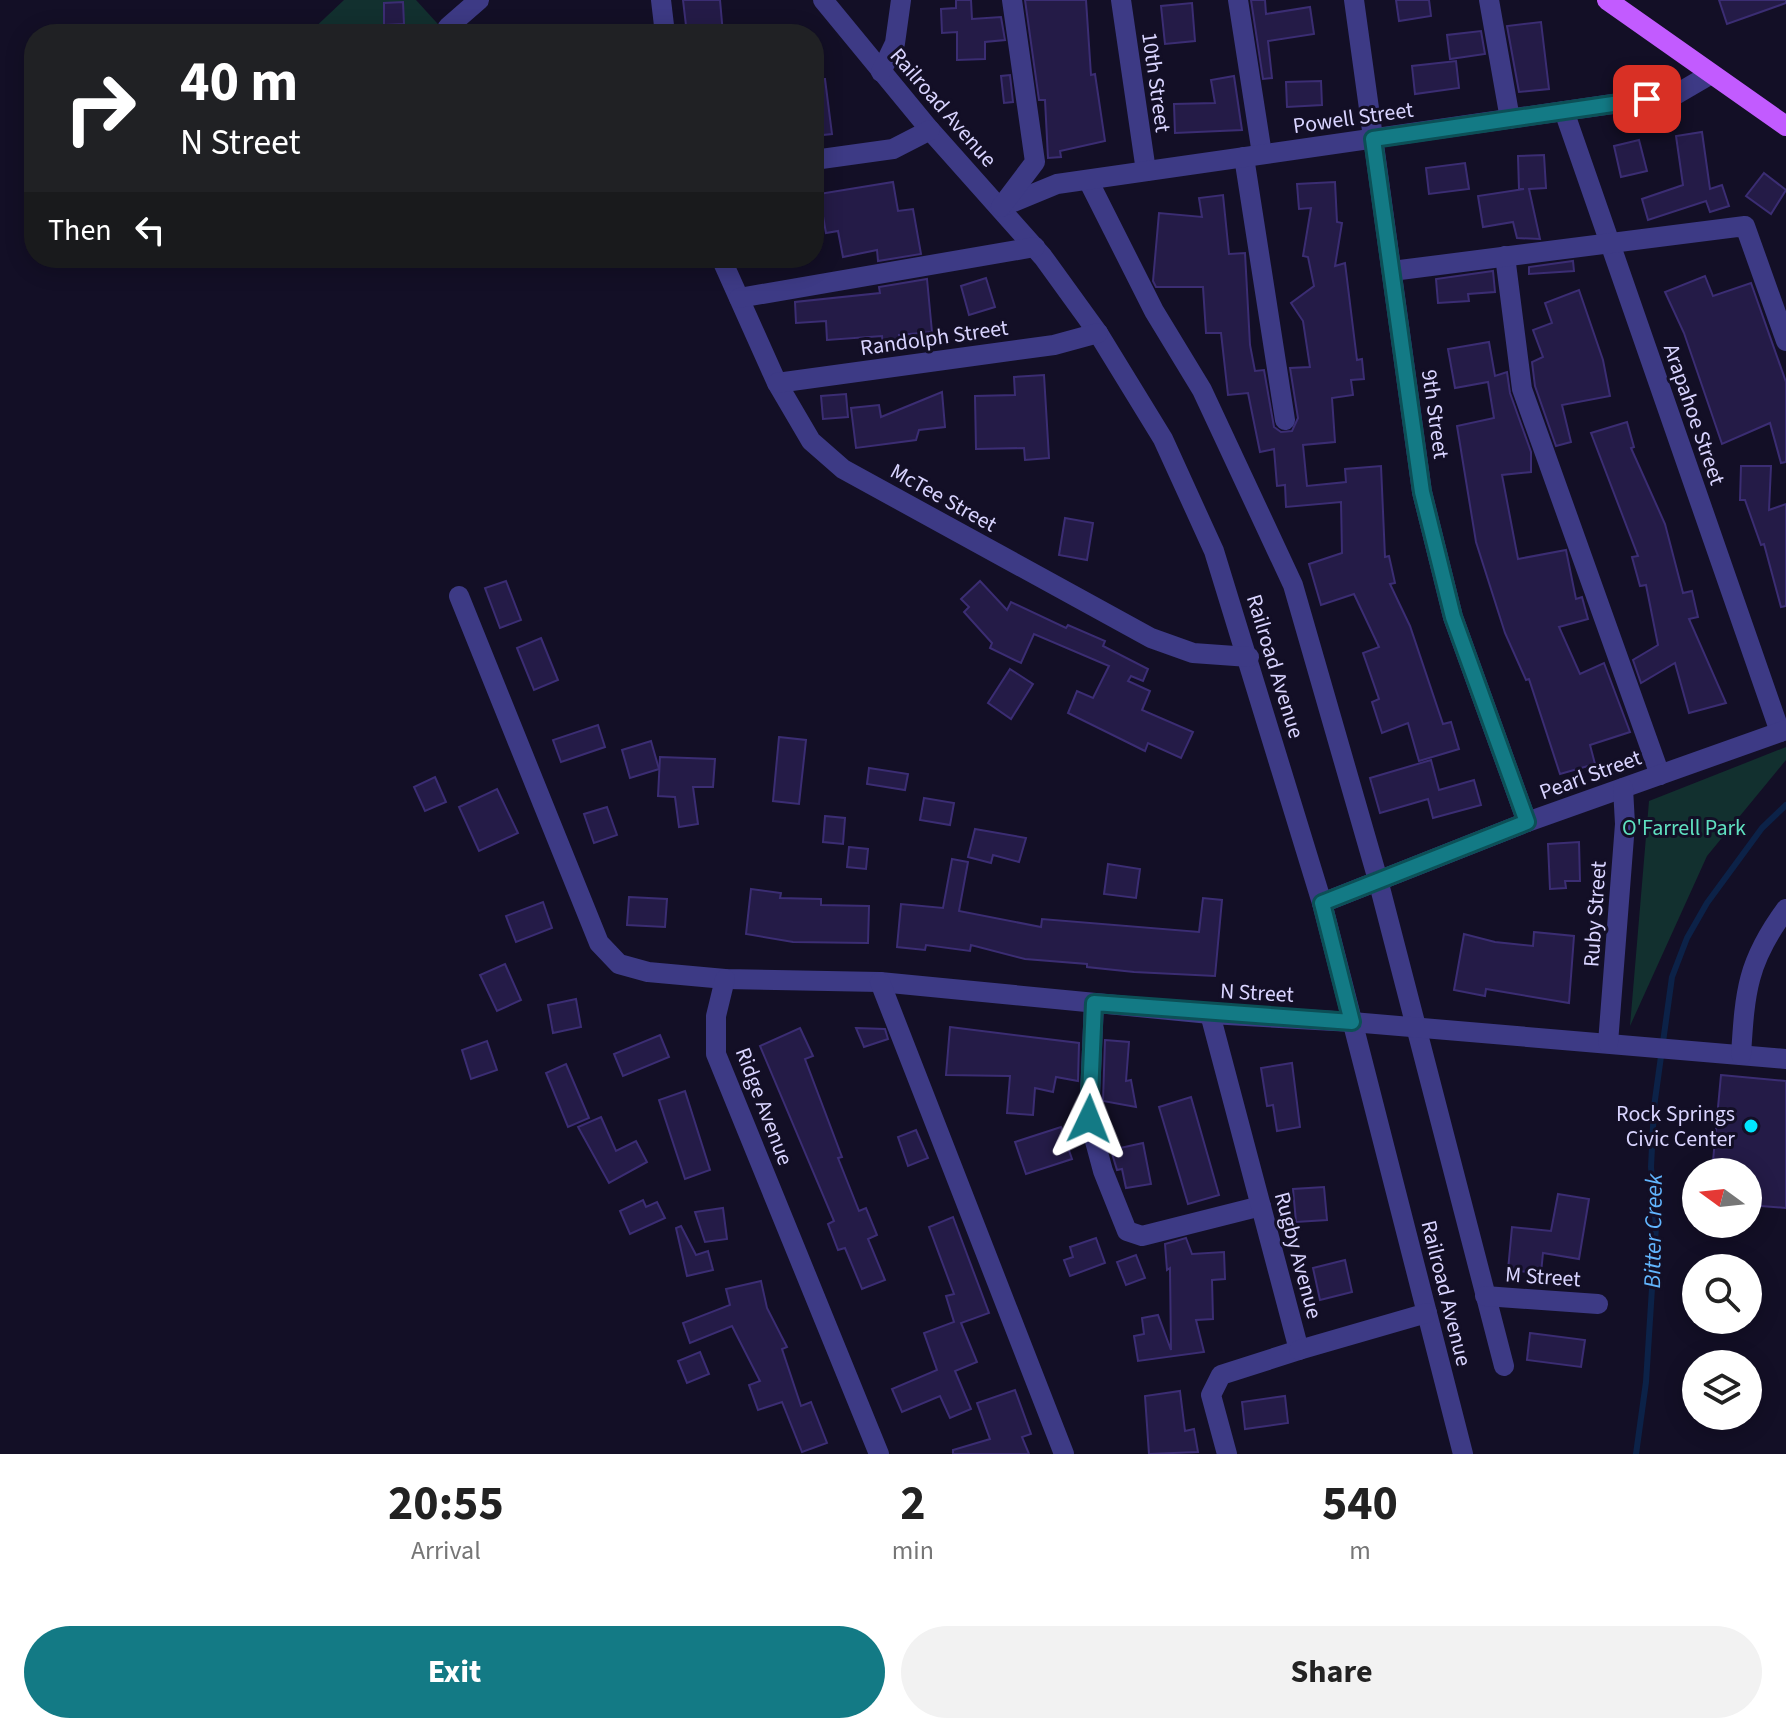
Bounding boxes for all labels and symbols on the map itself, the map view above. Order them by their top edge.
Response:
street label: 10th Street [1133,30,1179,135]
street label: Railroad Avenue [882,41,1004,174]
pin [1613,65,1681,133]
street label: Powell Street [1291,94,1416,142]
street label: Randolph Street [858,312,1011,364]
street label: Arapahoe Street [1655,339,1733,490]
street label: 9th Street [1413,367,1457,461]
street label: McTee Street [884,455,1003,541]
street label: Railroad Avenue [1238,590,1312,742]
street label: Pearl Street [1535,742,1646,808]
park label: O'Farrell Park [1622,812,1746,844]
street label: Ruby Street [1575,859,1615,968]
street label: N Street [1219,975,1295,1011]
street label: Ridge Avenue [727,1043,801,1170]
position arrow [1047,1077,1131,1161]
place label: Rock Springs Civic Center [1616,1098,1735,1155]
marker: Rock Springs Civic Center [1742,1117,1760,1135]
north arrow [1682,1158,1762,1238]
water label: Bitter Creek [1635,1173,1672,1289]
street label: Rugby Avenue [1266,1188,1330,1322]
street label: Railroad Avenue [1412,1217,1480,1370]
street label: M Street [1504,1258,1582,1296]

